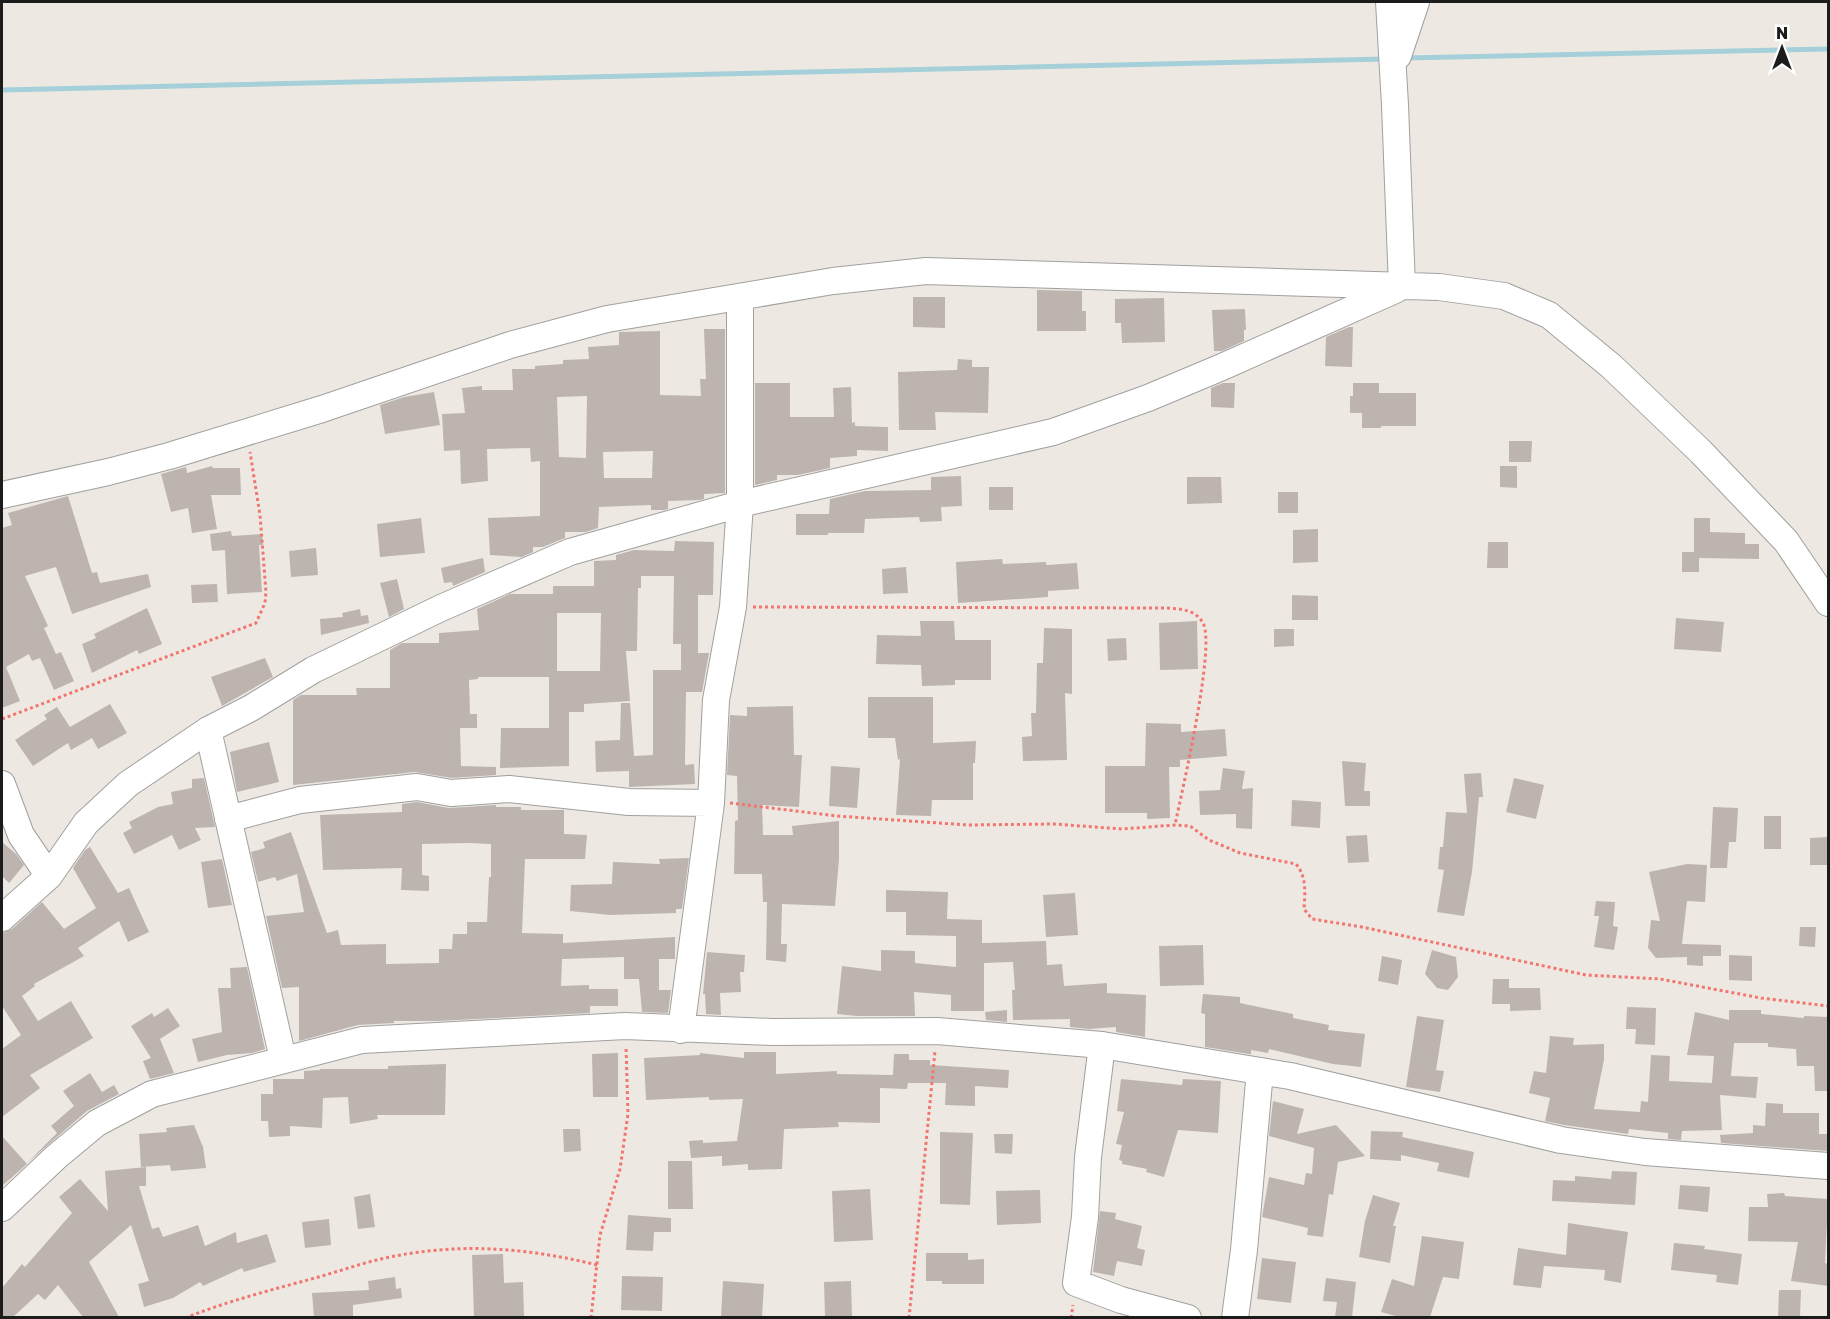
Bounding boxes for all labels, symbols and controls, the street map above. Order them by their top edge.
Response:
north arrow [1752,18,1812,78]
text: N [1776,23,1788,43]

